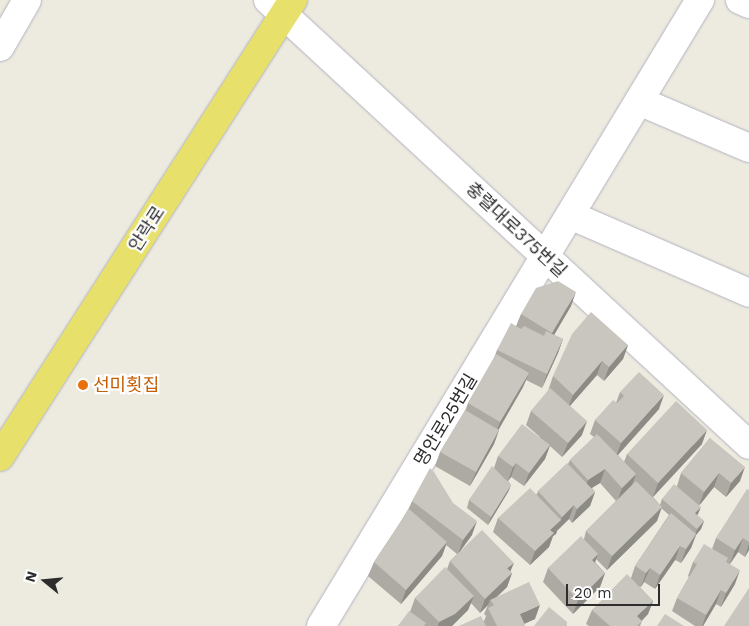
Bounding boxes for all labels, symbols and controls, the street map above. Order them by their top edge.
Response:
street label: 충렬대로375번길 [461,178,571,282]
street label: 안락로 [124,202,170,256]
street label: 명안로25번길 [410,370,482,470]
place label: 선미횟집 [93,374,159,396]
marker: 선미횟집 [77,379,89,391]
north arrow [20,556,70,606]
text: N [21,569,40,584]
scale bar [569,574,663,606]
text: 20 m [574,584,612,602]

